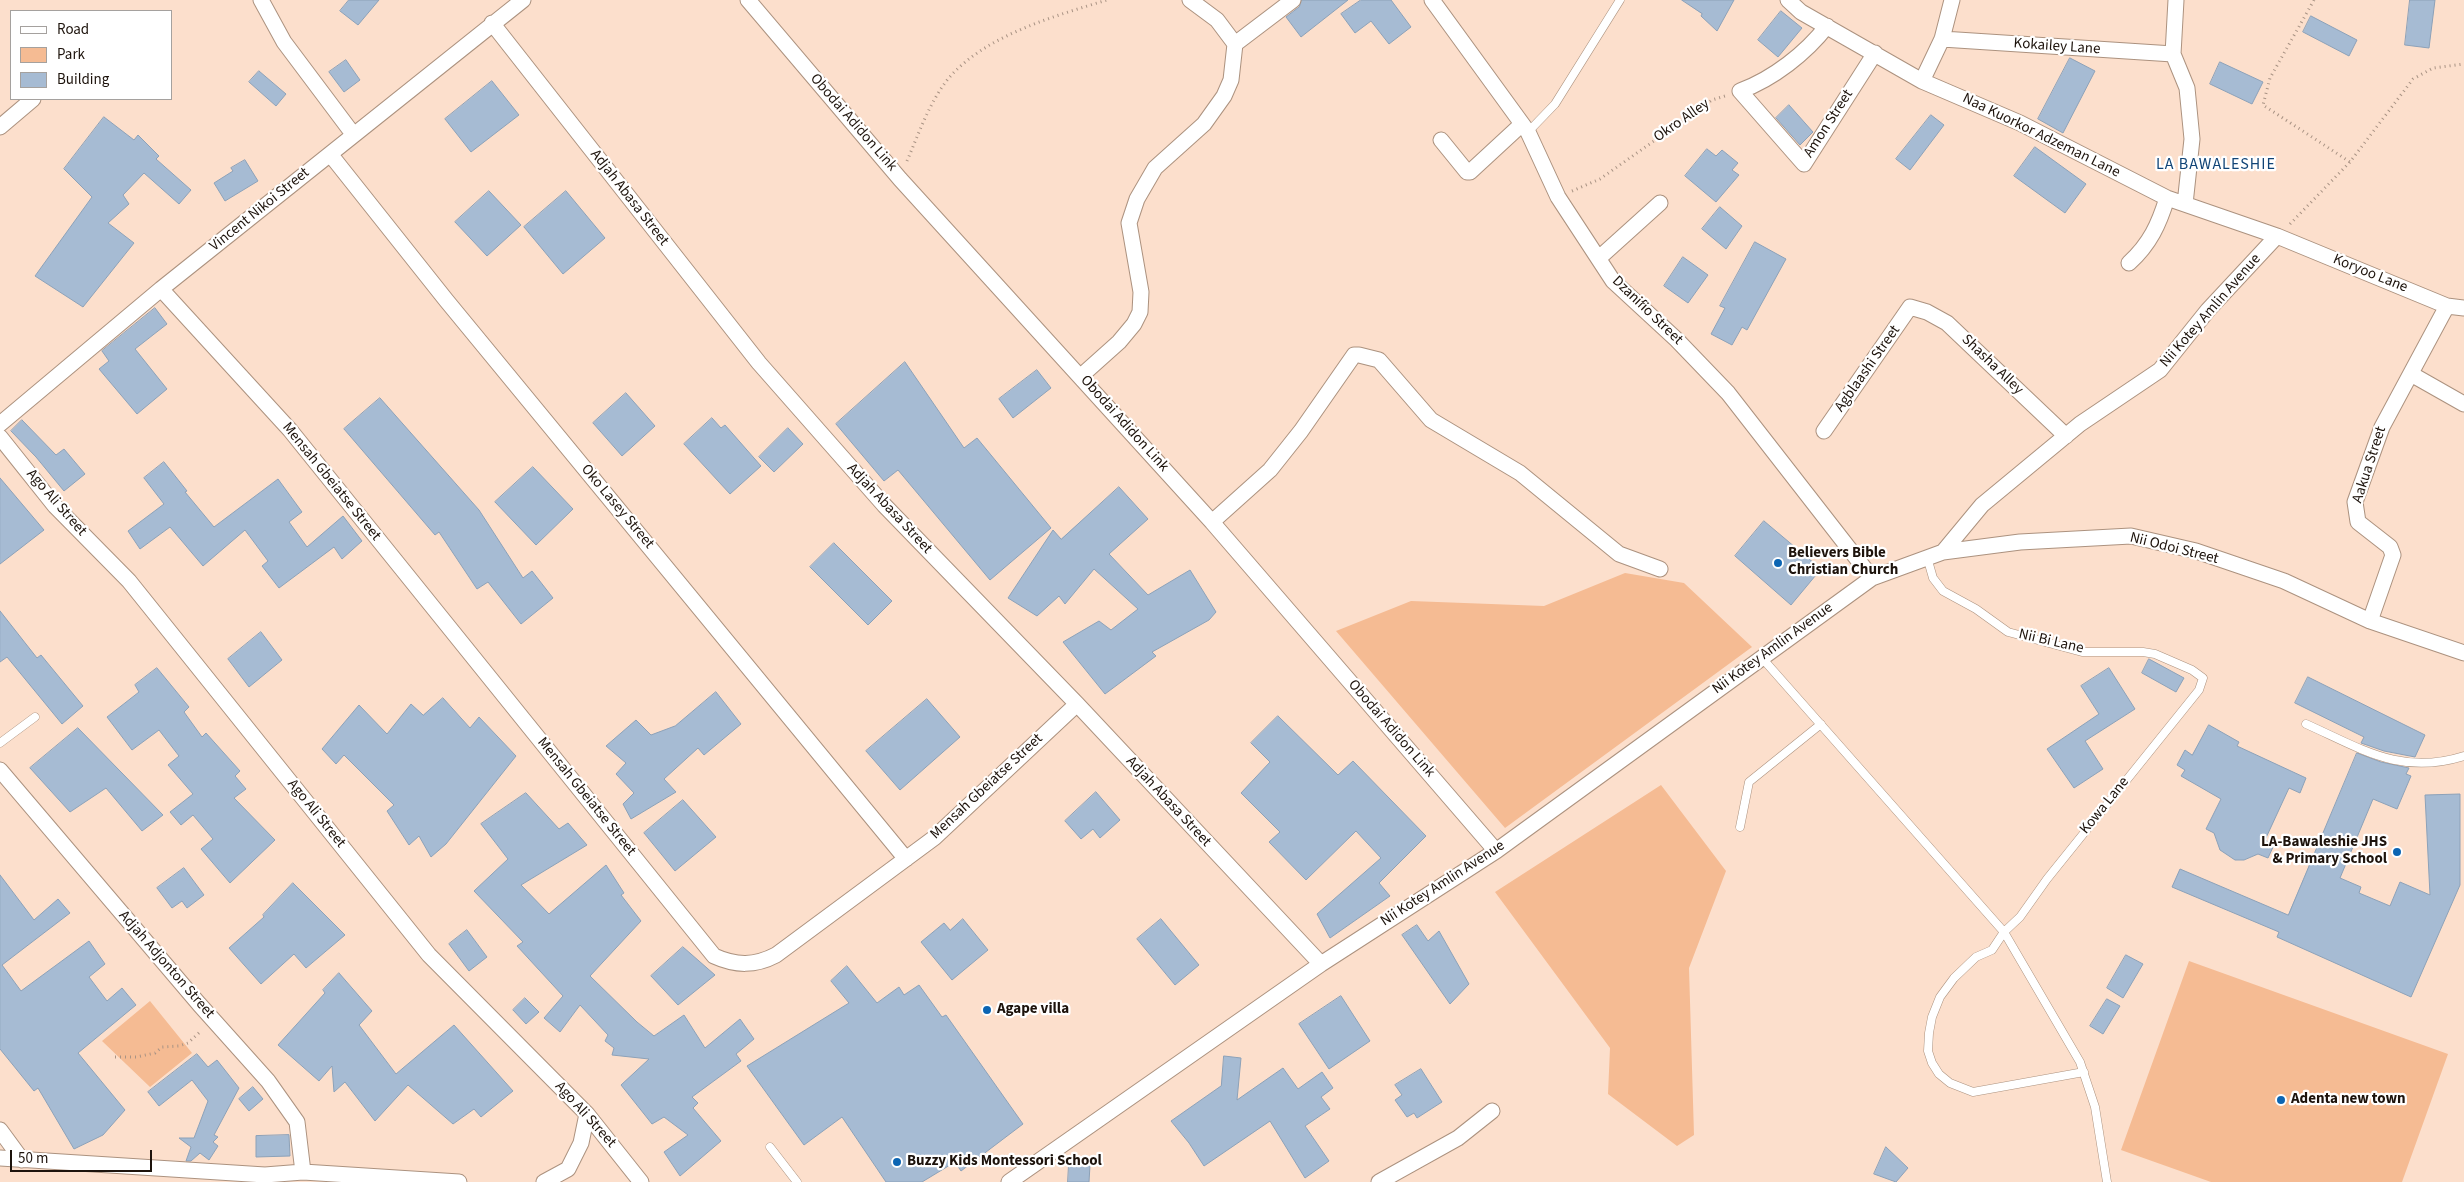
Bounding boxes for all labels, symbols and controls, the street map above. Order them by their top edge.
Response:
legend [10,10,172,100]
text: Road [57,19,89,40]
street label: Kokailey Lane [2013,35,2101,59]
text: Park [57,44,85,65]
text: Building [57,69,109,90]
street label: Obodai Adidon Link [806,71,900,175]
street label: Amon Street [1800,87,1858,161]
street label: Naa Kuorkor Adzeman Lane [1959,90,2123,182]
street label: Okro Alley [1651,95,1713,147]
street label: Adjah Abasa Street [586,146,672,250]
district label: LA BAWALESHIE [2154,155,2278,175]
street label: Vincent Nikoi Street [207,164,313,256]
street label: Nii Kotey Amlin Avenue [2157,251,2265,371]
street label: Koryoo Lane [2330,251,2410,297]
street label: Dzanifio Street [1608,273,1686,349]
street label: Agblaashi Street [1831,322,1905,416]
street label: Shasha Alley [1957,331,2027,399]
street label: Obodai Adidon Link [1076,372,1172,476]
street label: Mensah Gbeiatse Street [278,419,384,545]
street label: Aakua Street [2349,424,2391,506]
street label: Adjah Abasa Street [842,460,936,558]
street label: Oko Lasey Street [577,461,657,553]
street label: Ago Ali Street [22,466,90,540]
street label: Nii Odoi Street [2128,529,2220,569]
place label: Believers Bible Christian Church [1788,545,1898,580]
marker: Believers Bible Christian Church [1772,557,1784,569]
street label: Nii Kotey Amlin Avenue [1709,599,1837,699]
street label: Nii Bi Lane [2017,626,2085,658]
street label: Obodai Adidon Link [1344,677,1438,781]
street label: Mensah Gbeiatse Street [927,730,1047,844]
street label: Mensah Gbeiatse Street [533,734,639,860]
street label: Adjah Abasa Street [1121,753,1215,851]
street label: Kowa Lane [2077,774,2133,838]
street label: Ago Ali Street [283,776,349,852]
place label: LA-Bawaleshie JHS & Primary School [2261,834,2387,869]
street label: Nii Kotey Amlin Avenue [1378,837,1508,931]
marker: LA-Bawaleshie JHS & Primary School [2391,846,2403,858]
street label: Adjah Adjonton Street [114,907,218,1023]
place label: Agape villa [997,1001,1069,1019]
marker: Agape villa [981,1004,993,1016]
street label: Ago Ali Street [551,1078,619,1152]
place label: Adenta new town [2291,1091,2406,1109]
marker: Adenta new town [2275,1094,2287,1106]
scale bar [12,1140,155,1172]
text: 50 m [18,1148,48,1169]
place label: Buzzy Kids Montessori School [907,1153,1102,1171]
marker: Buzzy Kids Montessori School [891,1156,903,1168]

